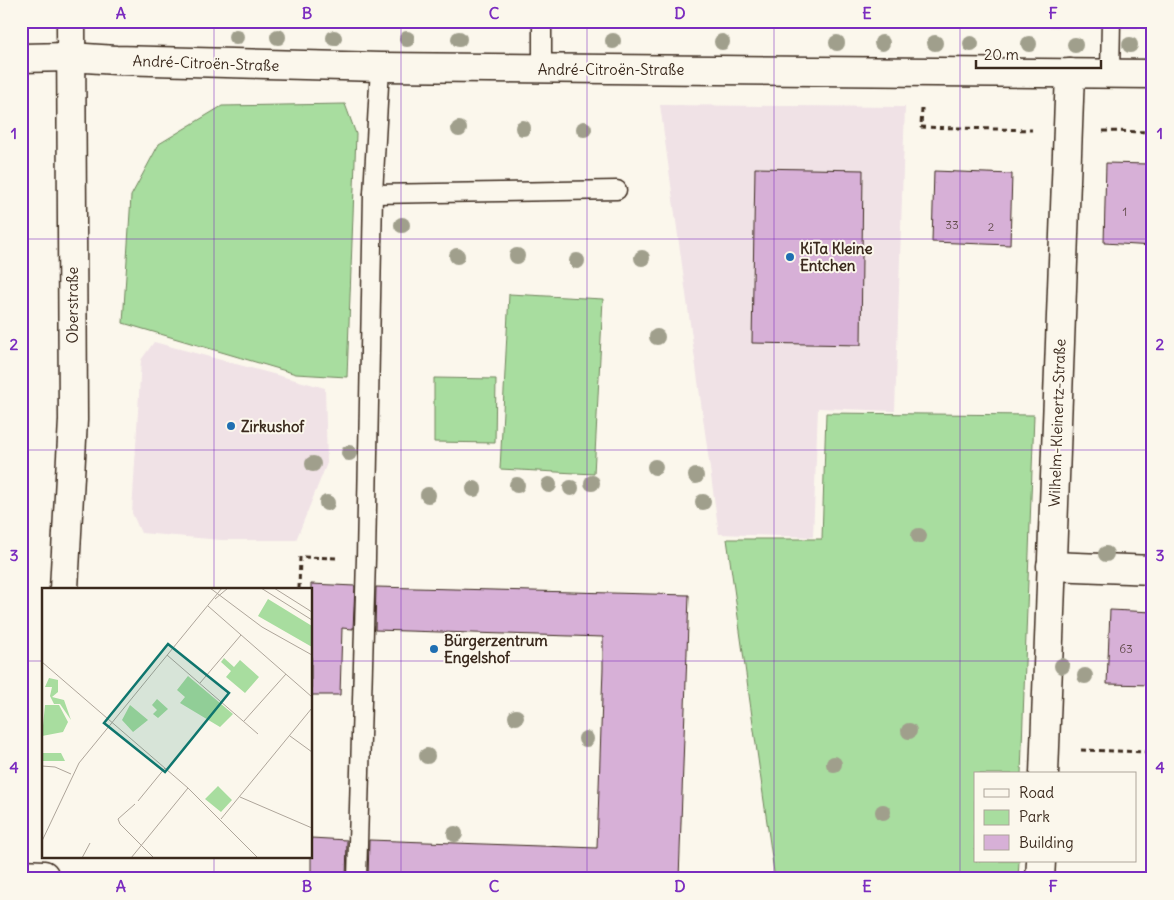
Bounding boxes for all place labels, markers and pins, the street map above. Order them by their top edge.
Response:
place label: KiTa Kleine Entchen [800,239,872,275]
marker: KiTa Kleine Entchen [784,251,796,263]
place label: Zirkushof [241,417,305,436]
marker: Zirkushof [225,420,237,432]
place label: Bürgerzentrum Engelshof [444,631,548,668]
marker: Bürgerzentrum Engelshof [428,643,440,655]

